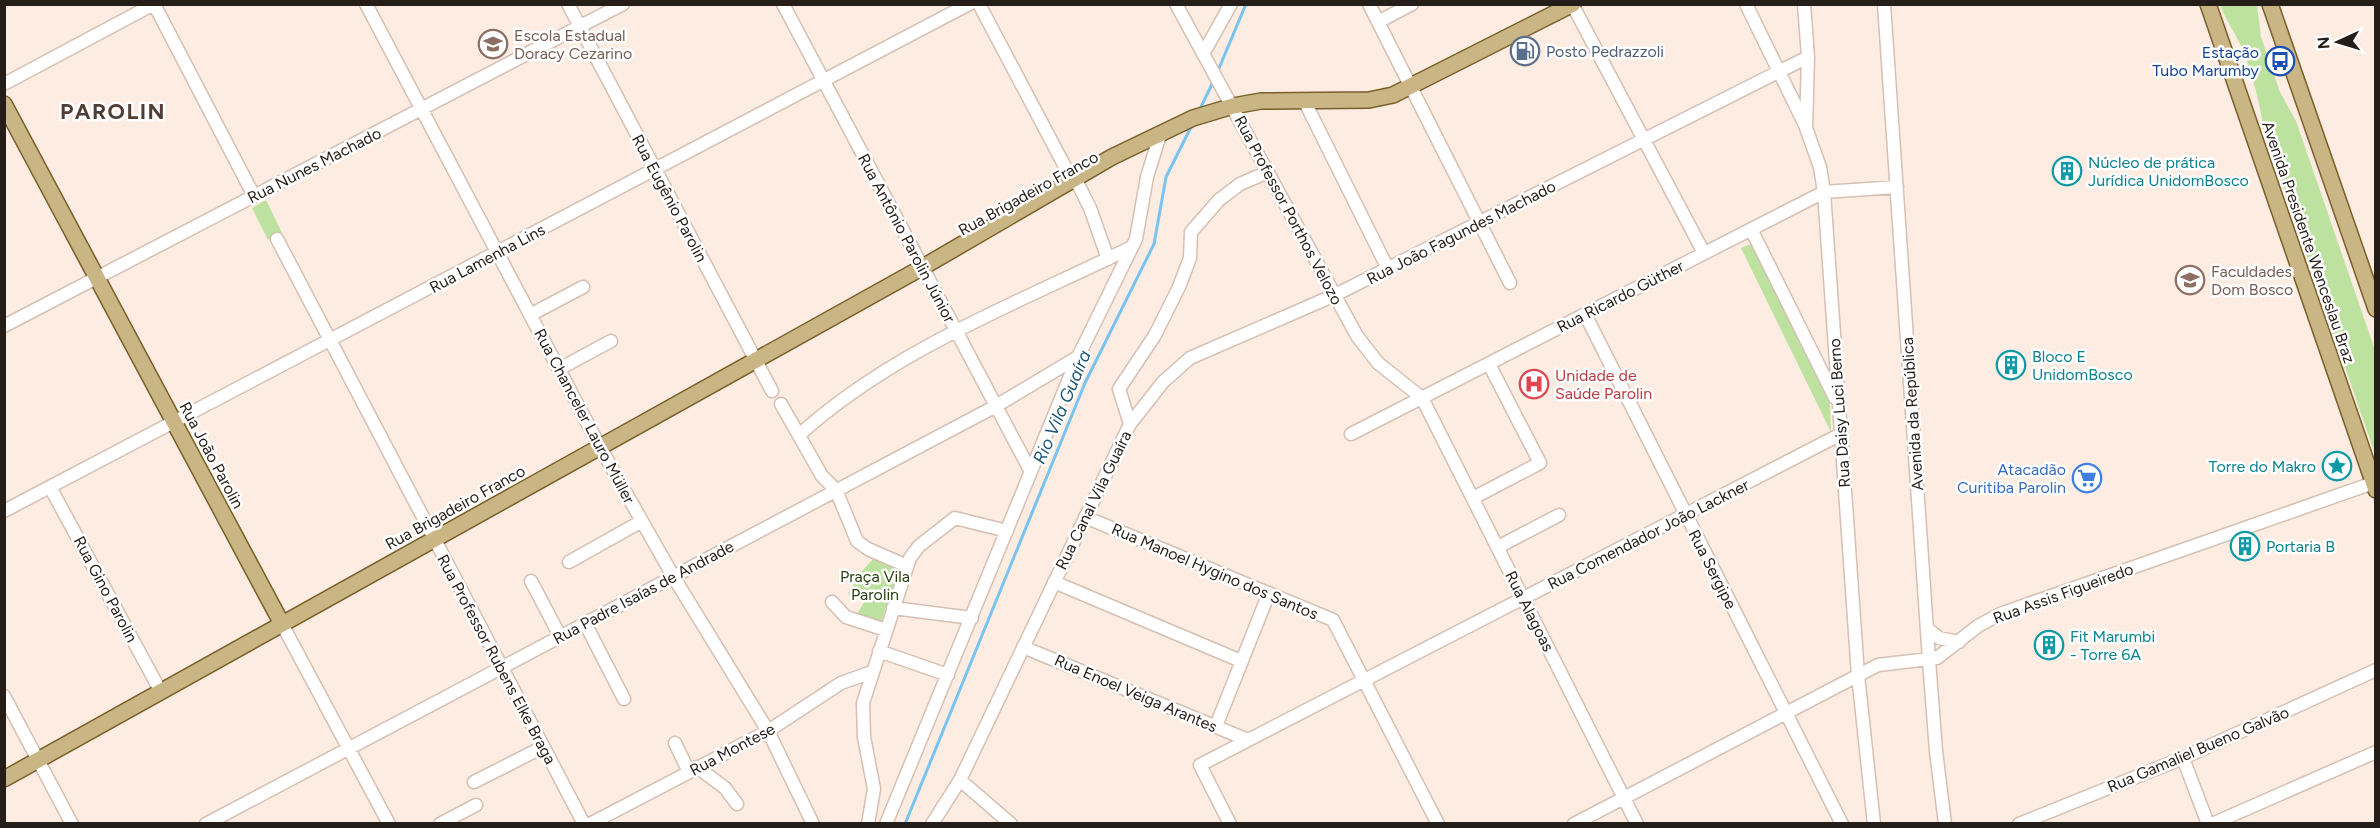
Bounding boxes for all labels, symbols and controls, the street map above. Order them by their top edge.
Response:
north arrow [2308,12,2368,72]
place label: Escola Estadual Doracy Cezarino [514,26,632,63]
school or university icon: Escola Estadual Doracy Cezarino [477,28,509,60]
fuel station icon: Posto Pedrazzoli [1509,35,1541,67]
text: N [2314,36,2333,50]
place label: Posto Pedrazzoli [1546,42,1664,61]
place label: Estação Tubo Marumby [2152,43,2260,80]
bus stop icon: Estação Tubo Marumby [2264,45,2296,77]
district label: PAROLIN [60,98,166,125]
street label: Rua Professor Porthos Velozo [1230,112,1347,308]
street label: Avenida Presidente Wenceslau Braz [2258,119,2359,366]
street label: Rua Nunes Machado [244,123,384,207]
street label: Rua Eugênio Parolin [628,131,711,265]
street label: Rua Brigadeiro Franco [955,147,1101,240]
street label: Rua Antônio Parolin Júnior [854,151,959,326]
place label: Núcleo de prática Jurídica UnidomBosco [2088,153,2249,190]
building icon: Núcleo de prática Jurídica UnidomBosco [2051,155,2083,187]
street label: Rua João Fagundes Machado [1364,176,1559,288]
street label: Rua Lamenha Lins [426,220,548,297]
street label: Rua Ricardo Güther [1554,256,1687,337]
place label: Faculdades Dom Bosco [2211,262,2293,299]
school or university icon: Faculdades Dom Bosco [2174,264,2206,296]
street label: Rua Chanceler Lauro Müller [530,326,639,507]
street label: Avenida da República [1898,337,1927,491]
street label: Rua Daisy Luci Berno [1825,338,1854,488]
water label: Rio Vila Guaíra [1028,347,1096,467]
place label: Bloco E UnidomBosco [2032,347,2133,384]
building icon: Bloco E UnidomBosco [1995,349,2027,381]
place label: Unidade de Saúde Parolin [1555,366,1652,403]
hospital icon: Unidade de Saúde Parolin [1518,368,1550,400]
street label: Rua João Parolin [175,399,248,512]
street label: Rua Canal Vila Guaíra [1052,428,1135,573]
place icon: Torre do Makro [2321,450,2353,482]
place label: Torre do Makro [2209,457,2316,476]
place label: Atacadão Curitiba Parolin [1957,460,2066,497]
street label: Rua Brigadeiro Franco [382,461,528,554]
supermarket icon: Atacadão Curitiba Parolin [2071,462,2103,494]
street label: Rua Comendador João Lackner [1544,475,1753,594]
street label: Rua Manoel Hygino dos Santos [1109,519,1321,624]
street label: Rua Sergipe [1684,526,1741,612]
building icon: Portaria B [2229,530,2261,562]
street label: Rua Gino Parolin [70,533,141,645]
street label: Rua Padre Isaías de Andrade [550,537,737,648]
place label: Portaria B [2266,537,2335,556]
street label: Rua Professor Rubens Elke Braga [433,551,560,767]
street label: Rua Assis Figueiredo [1990,559,2136,628]
park label: Praça Vila Parolin [840,567,910,604]
street label: Rua Alagoas [1501,568,1558,655]
place label: Fit Marumbi - Torre 6A [2070,627,2155,664]
building icon: Fit Marumbi - Torre 6A [2033,629,2065,661]
street label: Rua Enoel Veiga Arantes [1052,651,1220,736]
street label: Rua Gamaliel Bueno Galvão [2104,703,2292,796]
street label: Rua Montese [686,719,778,780]

